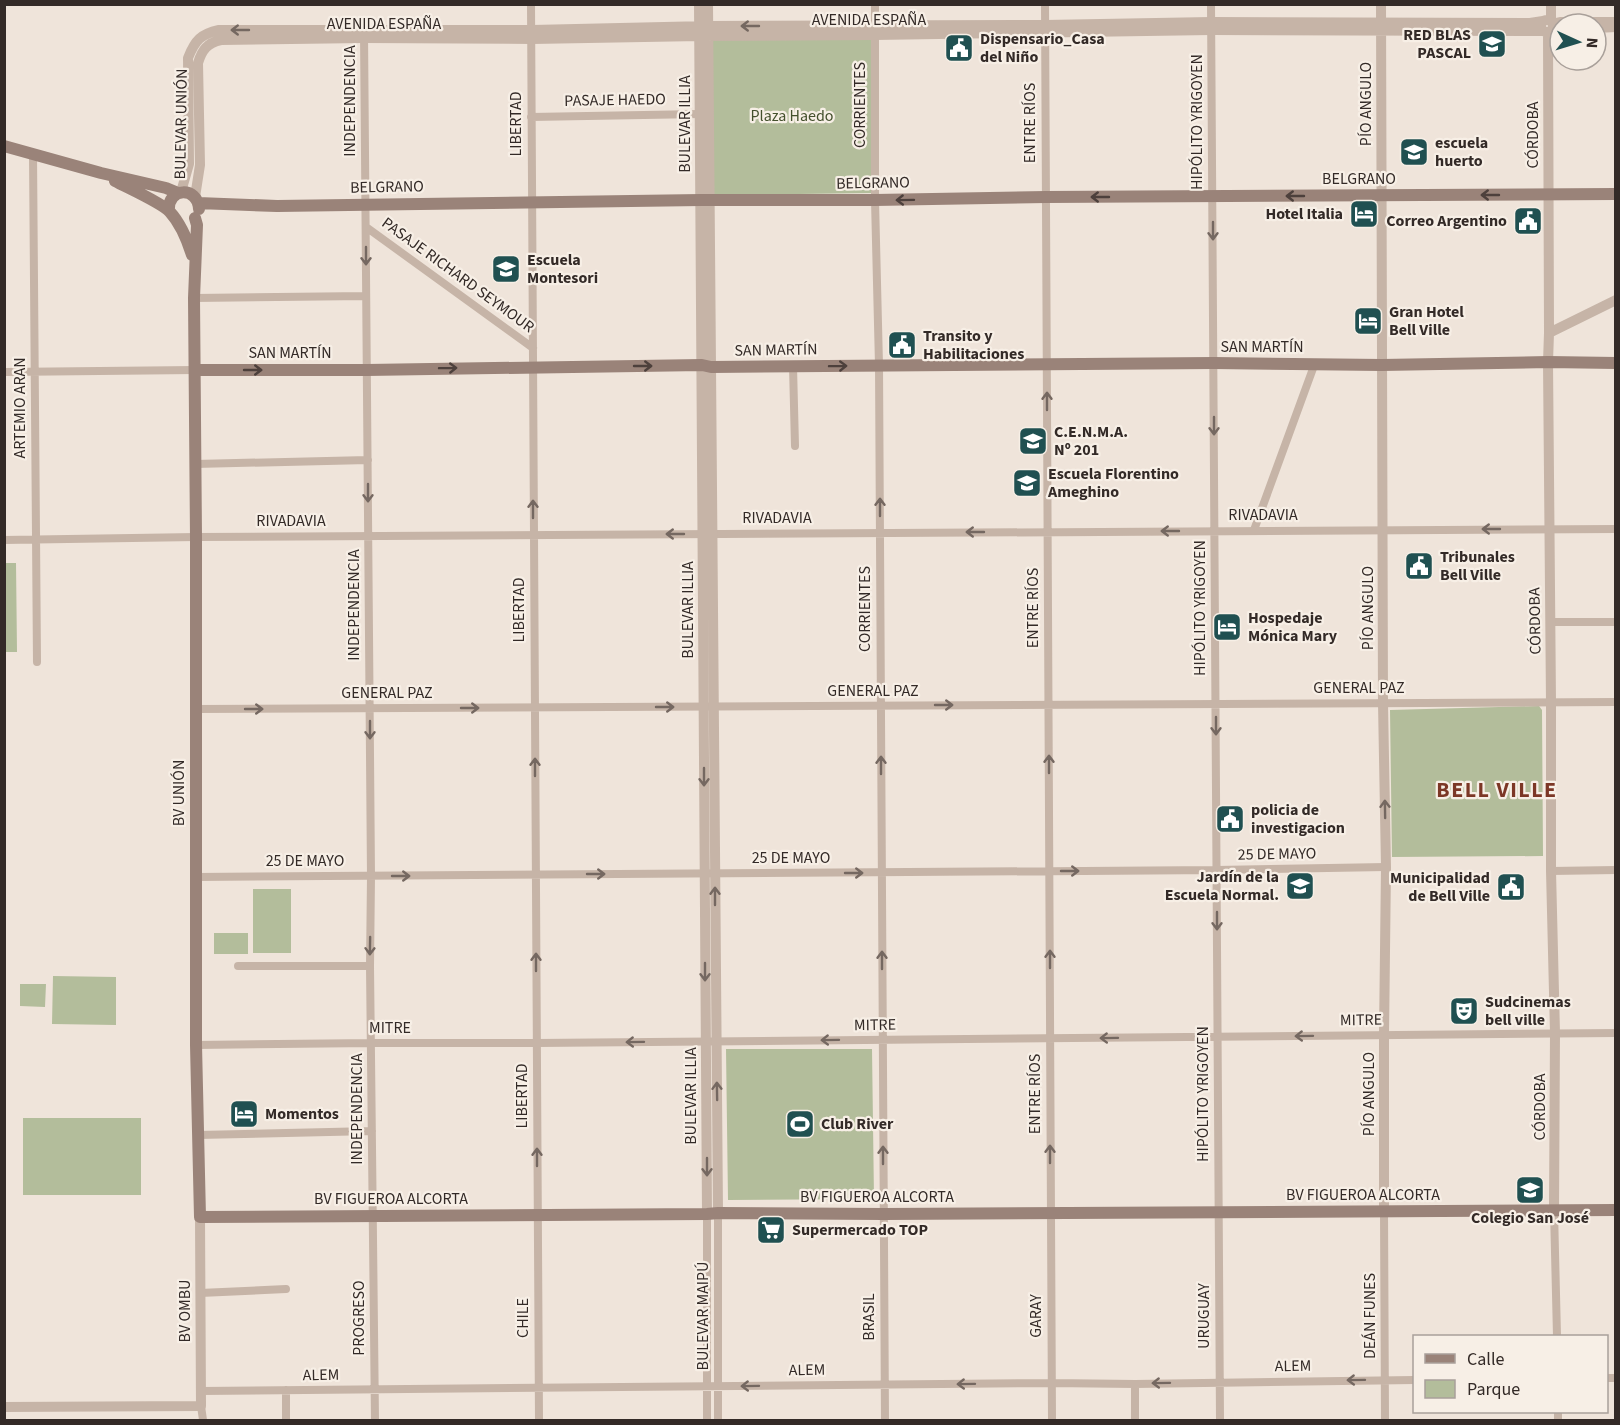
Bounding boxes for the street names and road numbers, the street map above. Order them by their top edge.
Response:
street label: AVENIDA ESPAÑA [812,9,926,31]
street label: AVENIDA ESPAÑA [327,13,441,35]
street label: INDEPENDENCIA [339,45,361,157]
street label: HIPÓLITO YRIGOYEN [1186,54,1208,190]
street label: CORRIENTES [849,62,871,148]
street label: PÍO ANGULO [1355,62,1377,146]
street label: BULEVAR UNIÓN [169,68,193,180]
street label: BULEVAR ILLIA [674,75,696,173]
street label: ENTRE RÍOS [1019,83,1041,163]
street label: PASAJE HAEDO [564,88,666,112]
street label: LIBERTAD [505,91,527,157]
street label: CÓRDOBA [1522,101,1544,168]
street label: BELGRANO [1322,168,1396,190]
street label: BELGRANO [836,171,910,195]
street label: BELGRANO [350,175,424,199]
street label: PASAJE RICHARD SEYMOUR [377,212,539,338]
street label: SAN MARTÍN [1220,336,1304,358]
street label: SAN MARTÍN [734,338,818,362]
street label: SAN MARTÍN [248,342,332,364]
street label: ARTEMIO ARAN [9,357,31,459]
street label: RIVADAVIA [1228,504,1298,526]
street label: RIVADAVIA [742,507,812,529]
street label: RIVADAVIA [256,510,326,532]
street label: HIPÓLITO YRIGOYEN [1189,540,1211,676]
street label: INDEPENDENCIA [343,549,365,661]
street label: BULEVAR ILLIA [677,561,699,659]
street label: CORRIENTES [854,566,876,652]
street label: PÍO ANGULO [1357,566,1379,650]
street label: ENTRE RÍOS [1022,568,1044,648]
street label: LIBERTAD [508,577,530,643]
street label: CÓRDOBA [1523,587,1547,655]
street label: GENERAL PAZ [1313,677,1405,699]
street label: GENERAL PAZ [827,680,919,702]
street label: GENERAL PAZ [341,682,433,704]
street label: BV UNIÓN [168,760,190,826]
street label: 25 DE MAYO [1237,842,1317,866]
street label: 25 DE MAYO [752,847,830,869]
street label: 25 DE MAYO [266,850,344,872]
street label: MITRE [1340,1009,1382,1031]
street label: MITRE [854,1014,896,1036]
street label: MITRE [369,1017,411,1039]
street label: HIPÓLITO YRIGOYEN [1192,1026,1214,1162]
street label: BULEVAR ILLIA [680,1047,702,1145]
street label: PÍO ANGULO [1358,1052,1380,1136]
street label: INDEPENDENCIA [346,1053,368,1165]
street label: ENTRE RÍOS [1024,1054,1046,1134]
street label: LIBERTAD [511,1063,533,1129]
street label: CÓRDOBA [1529,1073,1551,1140]
street label: BV FIGUEROA ALCORTA [1286,1184,1440,1206]
street label: BV FIGUEROA ALCORTA [800,1186,954,1208]
street label: BV FIGUEROA ALCORTA [314,1188,468,1210]
street label: BULEVAR MAIPÚ [692,1262,714,1370]
street label: DEÁN FUNES [1359,1273,1381,1359]
street label: BV OMBU [174,1280,196,1342]
street label: PROGRESO [348,1280,370,1356]
street label: URUGUAY [1193,1283,1215,1349]
street label: BRASIL [858,1293,880,1341]
street label: GARAY [1025,1294,1047,1338]
street label: CHILE [512,1298,534,1338]
street label: ALEM [1275,1355,1311,1377]
street label: ALEM [789,1359,825,1381]
street label: ALEM [303,1364,339,1386]

